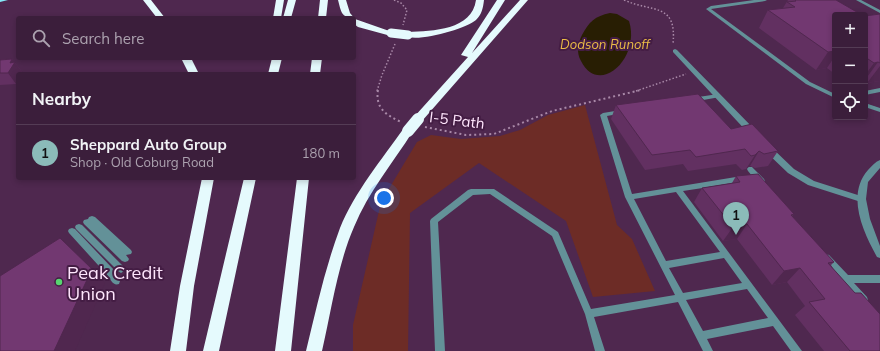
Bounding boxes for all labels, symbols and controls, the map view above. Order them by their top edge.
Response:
map controls [832,12,868,120]
button: + [832,12,868,48]
search box [16,16,356,60]
icon: search [30,27,52,49]
text: Search here [62,29,144,48]
water label: Dodson Runoff [560,36,652,52]
button: − [832,48,868,84]
button: locate [832,84,868,120]
text: Nearby [32,88,91,109]
street label: I-5 Path [428,107,486,133]
text: Sheppard Auto Group [70,135,227,154]
text: 1 [41,145,49,161]
text: 180 m [302,145,340,161]
text: Shop · Old Coburg Road [70,154,214,170]
your location [374,188,394,208]
pin: 1 [723,202,749,235]
place label: Peak Credit Union [67,261,163,305]
marker: Peak Credit Union [54,277,64,287]

